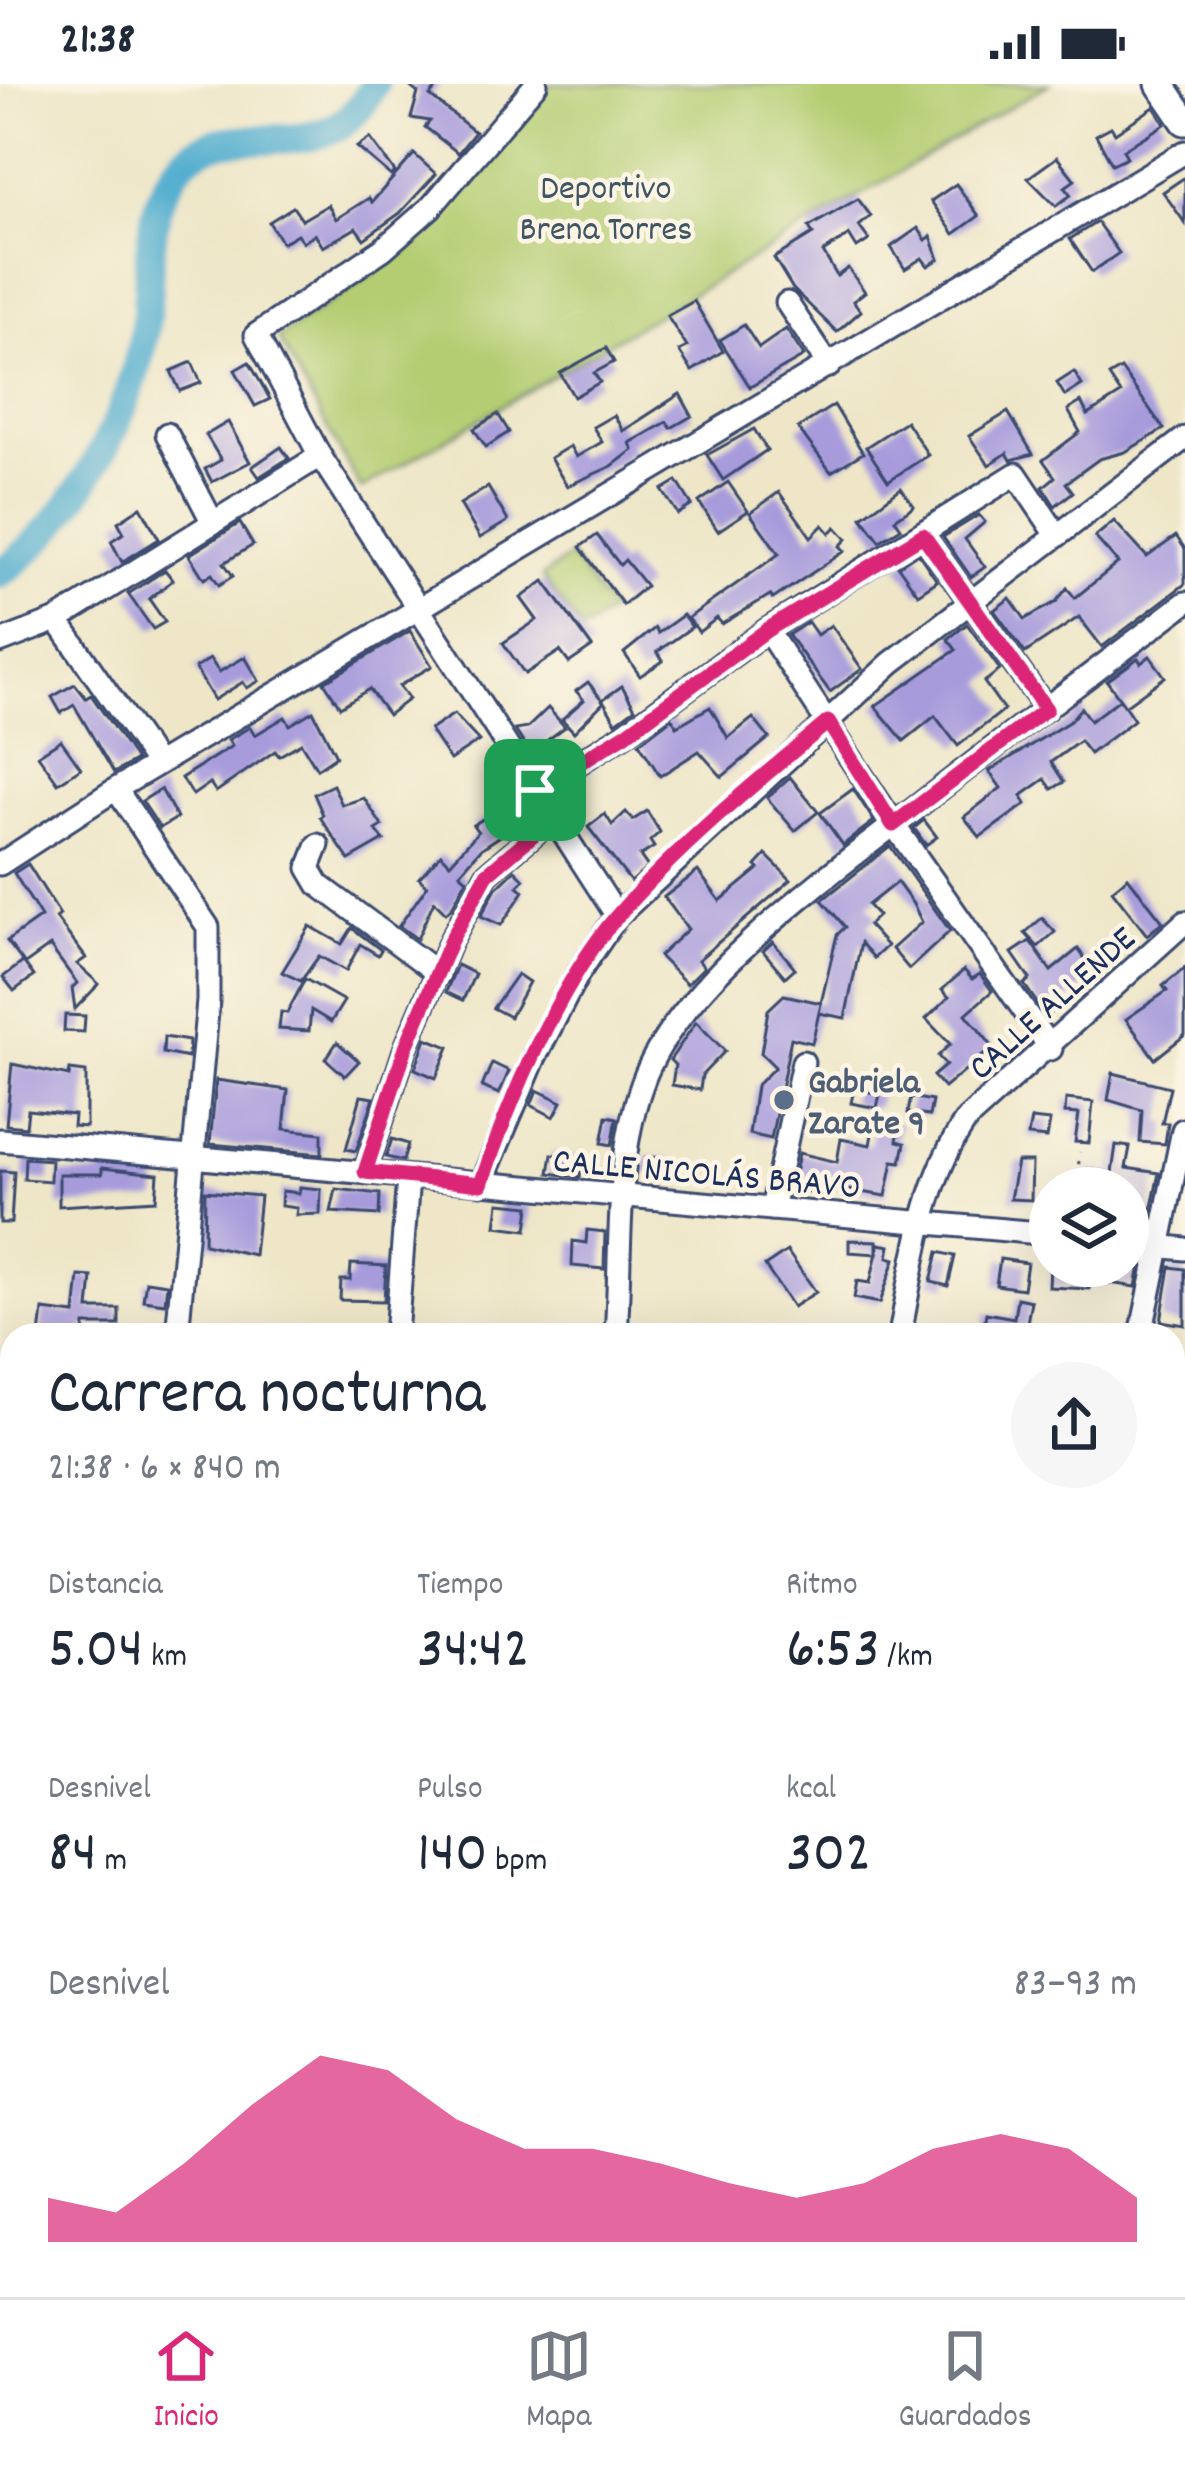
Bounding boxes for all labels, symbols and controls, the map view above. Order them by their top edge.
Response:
text: 21:38 [60,10,135,74]
park label: Deportivo Brena Torres [520,165,692,258]
pin [484,739,586,841]
icon: arrive [502,757,568,823]
street label: CALLE ALLENDE [959,916,1149,1095]
place label: Gabriela Zarate 9 [808,1059,925,1152]
marker: Gabriela Zarate 9 [771,1087,797,1113]
street label: CALLE NICOLÁS BRAVO [551,1138,862,1216]
map controls [1029,1167,1149,1287]
button: layers [1029,1167,1149,1287]
text: Carrera nocturna [48,1351,485,1445]
button: share [1011,1362,1137,1488]
text: 21:38 · 6 × 840 m [48,1443,281,1498]
text: Distancia [48,1563,163,1610]
text: Tiempo [417,1563,503,1610]
text: Ritmo [786,1563,858,1610]
text: 5.04 [48,1610,143,1696]
text: 34:42 [417,1610,530,1696]
text: 6:53 [786,1610,880,1696]
text: km [143,1635,187,1682]
text: /km [880,1635,933,1682]
text: Desnivel [48,1767,151,1814]
text: Pulso [417,1767,483,1814]
text: kcal [786,1767,836,1814]
text: 84 [48,1814,97,1900]
text: 140 [417,1814,488,1900]
text: 302 [786,1814,872,1900]
text: m [97,1839,127,1886]
text: bpm [488,1839,547,1886]
text: Desnivel [48,1959,170,2014]
text: 83–93 m [1014,1959,1137,2014]
tab: Inicio [153,2323,219,2442]
tab: Mapa [526,2323,592,2442]
tab: Guardados [898,2323,1032,2442]

